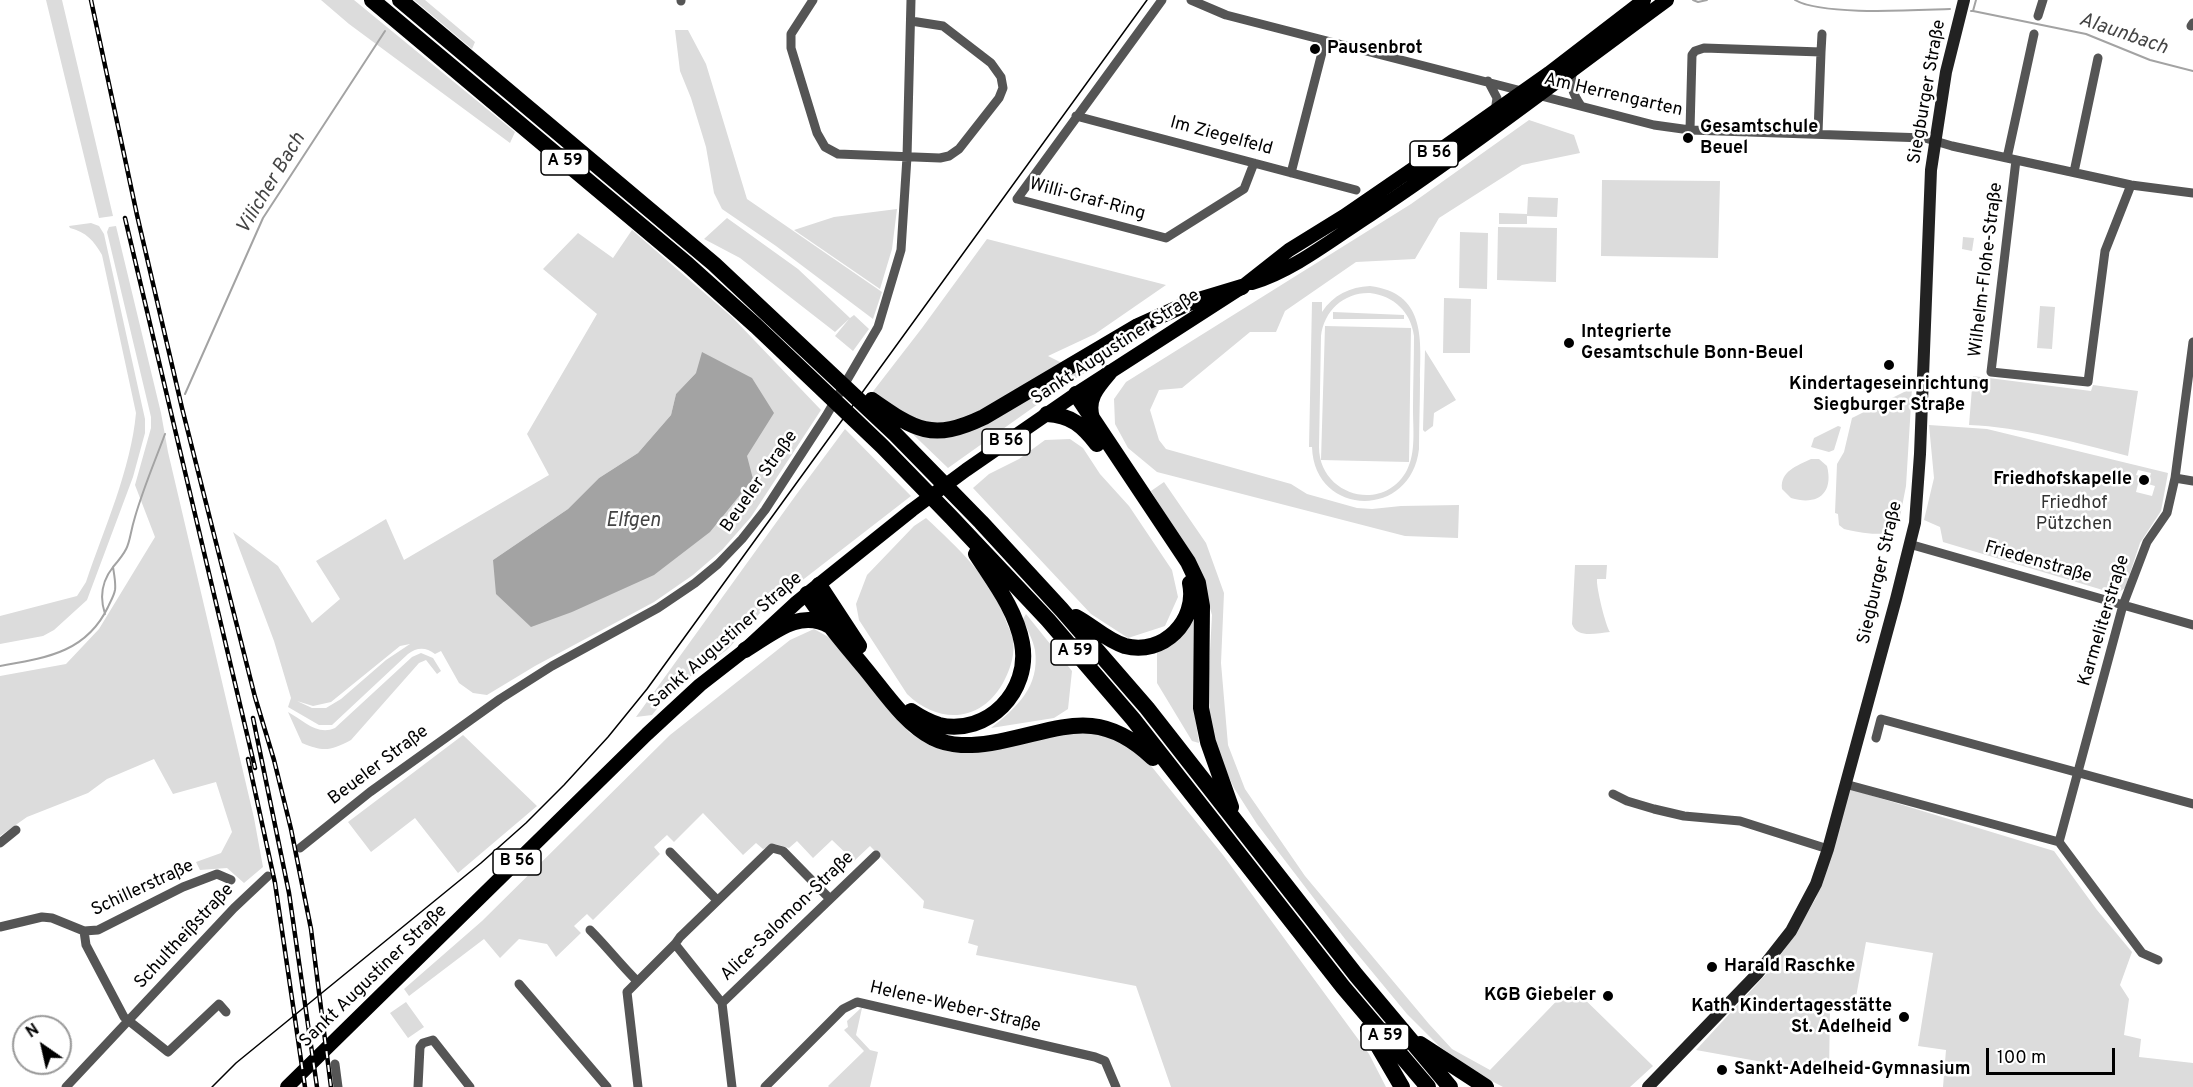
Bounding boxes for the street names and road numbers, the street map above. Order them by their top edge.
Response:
street label: Siegburger Straße [1905,18,1951,166]
street label: Am Herrengarten [1541,70,1685,122]
street label: Im Ziegelfeld [1167,113,1275,161]
road number: B 56 [1410,141,1458,167]
road number: A 59 [541,149,589,175]
street label: Willi-Graf-Ring [1027,174,1147,226]
street label: Wilhelm-Flohe-Straße [1966,181,2008,359]
street label: Sankt Augustiner Straße [1028,285,1204,411]
street label: Beueler Straße [717,427,803,537]
road number: B 56 [982,429,1030,455]
street label: Siegburger Straße [1854,499,1908,647]
street label: Friedenstraße [1982,537,2094,589]
street label: Karmeliterstraße [2075,553,2135,689]
street label: Sankt Augustiner Straße [645,568,807,714]
road number: A 59 [1051,639,1099,665]
street label: Beueler Straße [325,721,433,811]
street label: Alice-Salomon-Straße [717,848,859,986]
road number: B 56 [493,849,541,875]
street label: Schillerstraße [88,856,198,922]
street label: Schultheißstraße [131,880,239,994]
street label: Sankt Augustiner Straße [296,901,452,1053]
street label: Helene-Weber-Straße [867,978,1043,1038]
road number: A 59 [1361,1024,1409,1050]

